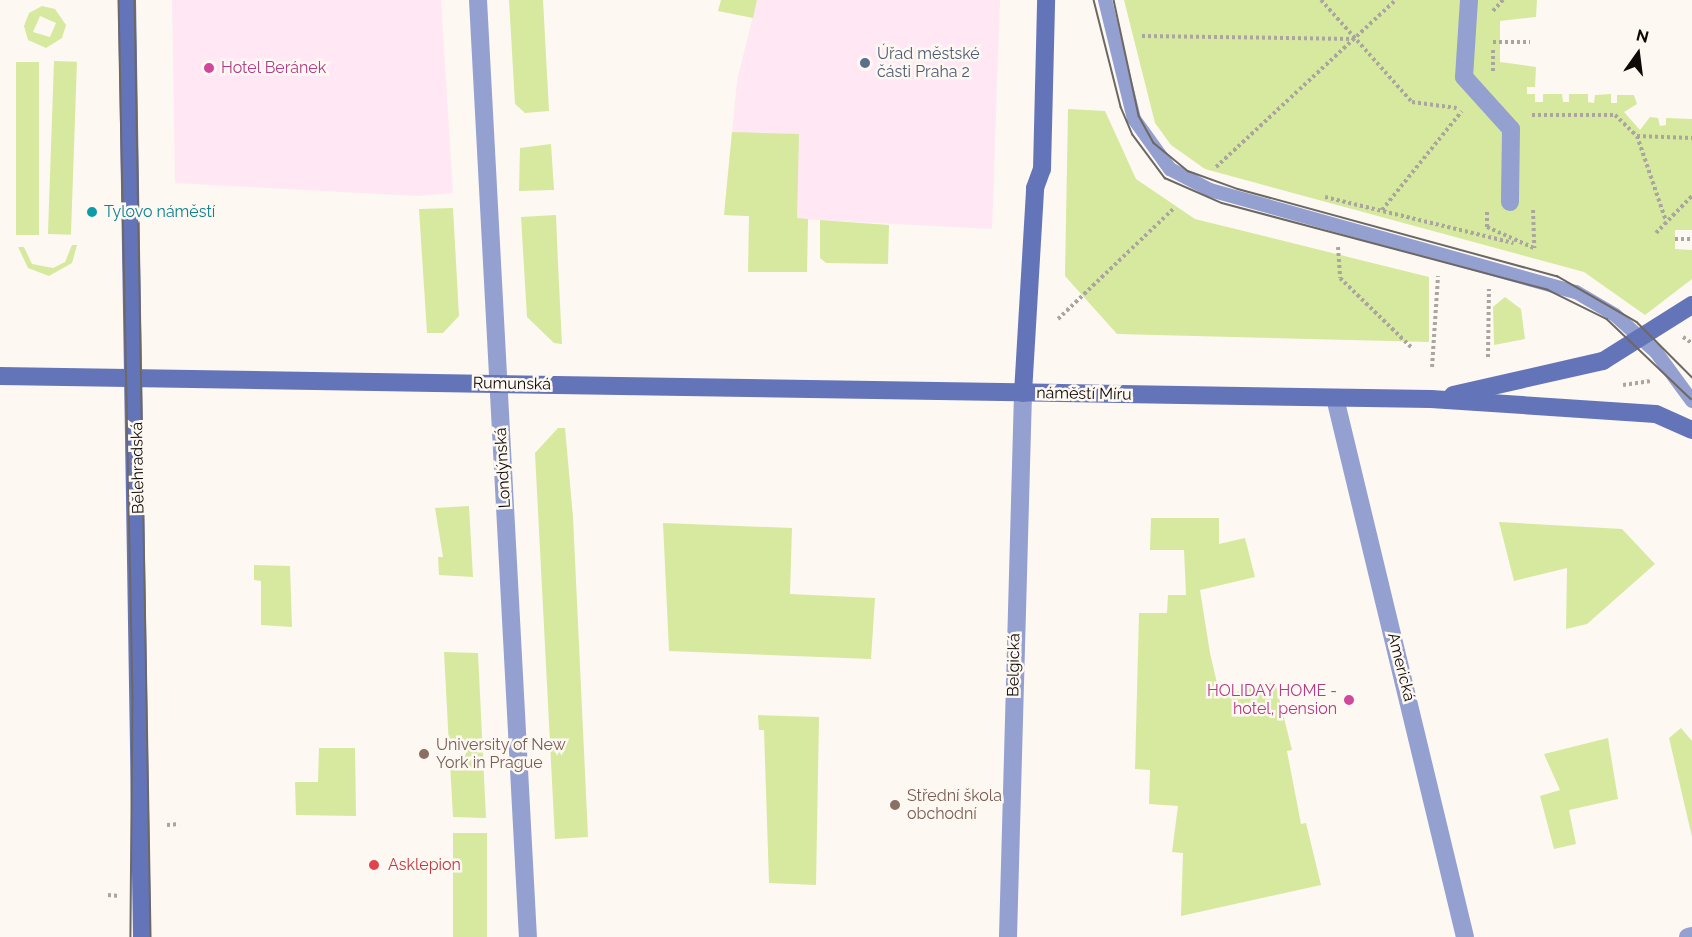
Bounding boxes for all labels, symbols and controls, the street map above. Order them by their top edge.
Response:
north arrow [1608,24,1668,84]
text: N [1634,25,1651,47]
place label: Úřad městské části Praha 2 [877,44,980,82]
marker: Úřad městské části Praha 2 [858,56,872,70]
place label: Hotel Beránek [221,58,327,78]
marker: Hotel Beránek [202,61,216,75]
place label: Tylovo náměstí [104,202,215,222]
marker: Tylovo náměstí [85,205,99,219]
street label: Rumunská [473,374,551,394]
street label: náměstí Míru [1036,384,1132,404]
street label: Bělehradská [128,422,148,514]
street label: Londýnská [491,427,515,509]
street label: Americká [1383,631,1419,703]
street label: Belgická [1004,633,1024,697]
place label: HOLIDAY HOME - hotel, pension [1206,681,1337,719]
marker: HOLIDAY HOME - hotel, pension [1342,693,1356,707]
place label: University of New York in Prague [436,735,567,773]
marker: University of New York in Prague [417,747,431,761]
place label: Střední škola obchodní [907,786,1002,824]
marker: Střední škola obchodní [888,798,902,812]
place label: Asklepion [388,855,461,875]
marker: Asklepion [365,856,383,874]

